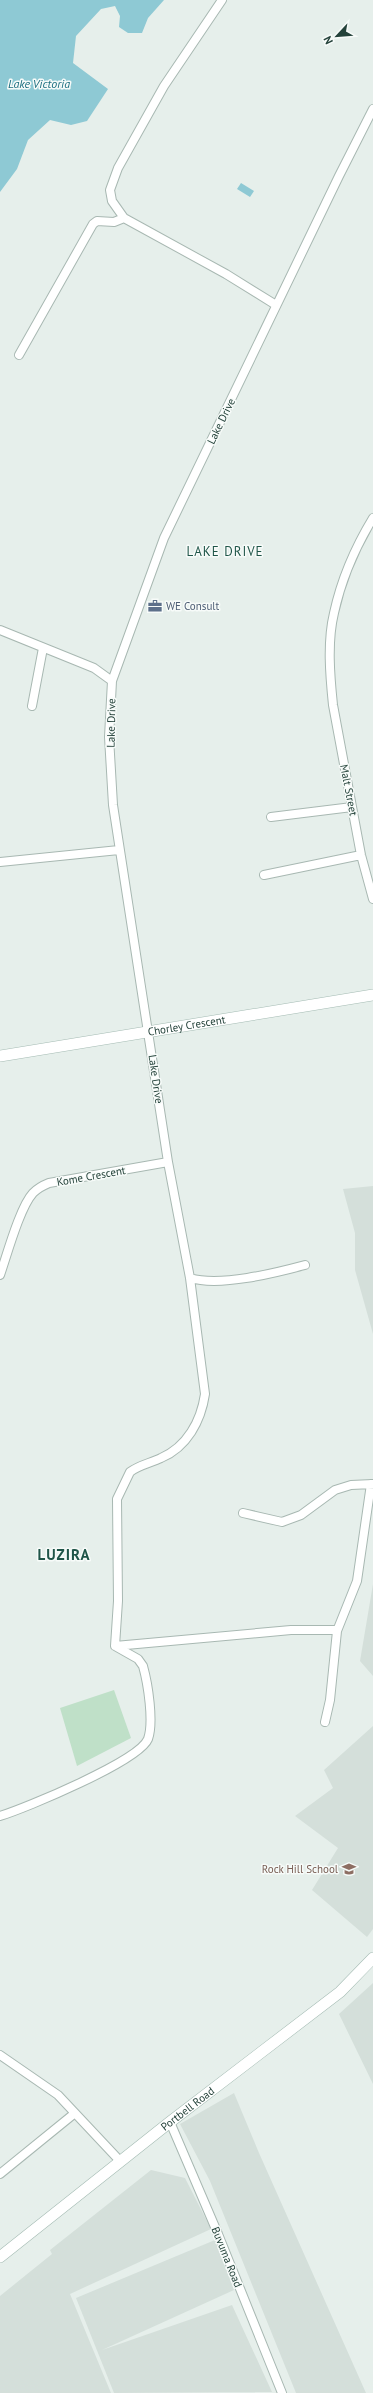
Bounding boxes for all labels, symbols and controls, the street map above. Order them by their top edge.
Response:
north arrow [317,16,357,56]
text: N [320,34,336,47]
water label: Lake Victoria [8,76,70,91]
street label: Lake Drive [204,395,238,446]
district label: LAKE DRIVE [186,543,264,560]
office icon: WE Consult [147,598,163,614]
place label: WE Consult [166,599,220,613]
street label: Lake Drive [104,698,118,748]
street label: Malt Street [337,763,361,817]
street label: Chorley Crescent [147,1012,227,1039]
street label: Lake Drive [146,1054,166,1105]
street label: Kome Crescent [55,1163,127,1189]
district label: LUZIRA [37,1545,91,1564]
school or university icon: Rock Hill School [341,1861,357,1877]
place label: Rock Hill School [262,1862,339,1876]
street label: Portbell Road [158,2084,217,2134]
street label: Buvuma Road [208,2225,246,2289]

